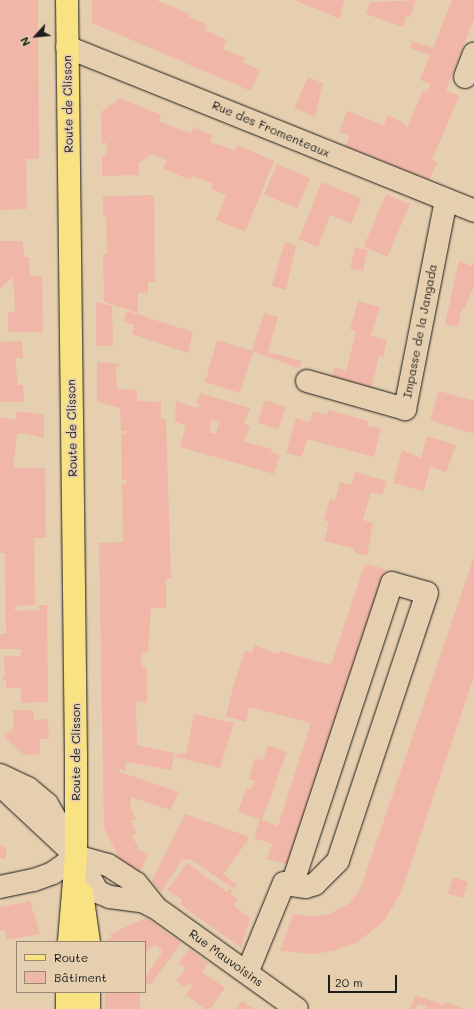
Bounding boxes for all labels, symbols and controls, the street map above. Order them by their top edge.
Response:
north arrow [16,16,56,56]
text: N [16,35,33,49]
street label: Route de Clisson [60,55,76,153]
street label: Rue des Fromenteaux [210,98,332,160]
street label: Impasse de la Jangada [400,263,440,399]
street label: Route de Clisson [64,379,80,477]
street label: Route de Clisson [69,703,83,801]
street label: Rue Mauvoisins [186,926,266,990]
legend [16,941,146,993]
text: Route [54,949,88,965]
scale bar [330,967,399,993]
text: Bâtiment [54,969,107,985]
text: 20 m [335,974,363,990]

